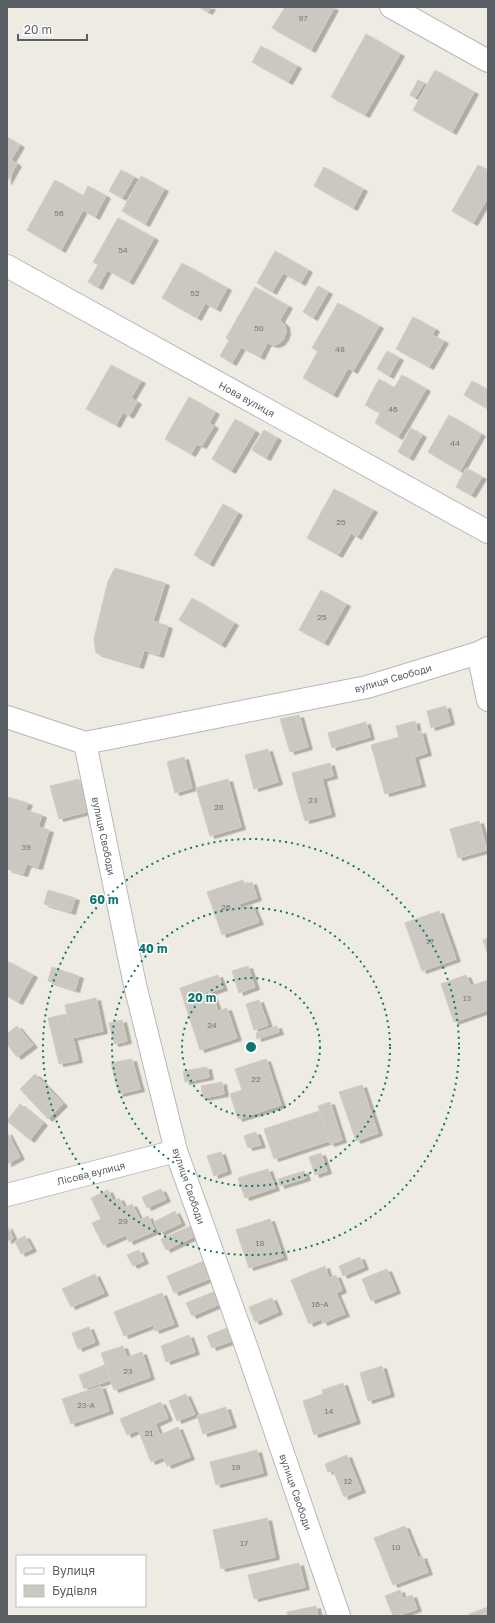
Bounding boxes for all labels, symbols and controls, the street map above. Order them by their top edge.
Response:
house number: 97 [298,13,308,23]
scale bar [18,16,87,42]
text: 20 m [24,22,52,37]
house number: 56 [54,208,64,218]
house number: 54 [118,245,128,255]
house number: 52 [190,288,200,298]
house number: 50 [254,323,264,333]
house number: 48 [335,344,345,354]
street label: Нова вулиця [217,379,277,419]
house number: 46 [388,404,398,414]
house number: 44 [450,438,460,448]
house number: 25 [336,517,346,527]
house number: 25 [317,612,327,622]
street label: вулиця Свободи [353,661,433,695]
house number: 23 [308,795,318,805]
street label: вулиця Свободи [90,796,118,876]
house number: 28 [214,802,224,812]
house number: 39 [21,842,31,852]
text: 60 m [90,892,118,907]
house number: 26 [221,902,231,912]
house number: 17 [426,936,434,946]
text: 40 m [139,941,167,956]
text: 20 m [188,990,216,1005]
house number: 13 [463,993,472,1003]
house number: 24 [207,1020,217,1030]
centre of rings [244,1040,258,1054]
house number: 22 [251,1074,261,1084]
street label: вулиця Свободи [170,1146,208,1226]
street label: Лісова вулиця [56,1159,126,1187]
house number: 29 [118,1216,128,1226]
house number: 18 [256,1238,264,1248]
house number: 16-А [311,1299,329,1309]
house number: 23 [123,1366,133,1376]
house number: 23-А [77,1400,95,1410]
house number: 14 [325,1406,333,1416]
house number: 21 [145,1428,153,1438]
street label: вулиця Свободи [277,1452,315,1532]
house number: 19 [232,1462,241,1472]
house number: 12 [344,1476,353,1486]
house number: 17 [240,1538,248,1548]
house number: 10 [392,1542,400,1552]
legend [16,1555,146,1607]
text: Вулиця [52,1563,95,1578]
text: Будівля [52,1583,97,1598]

